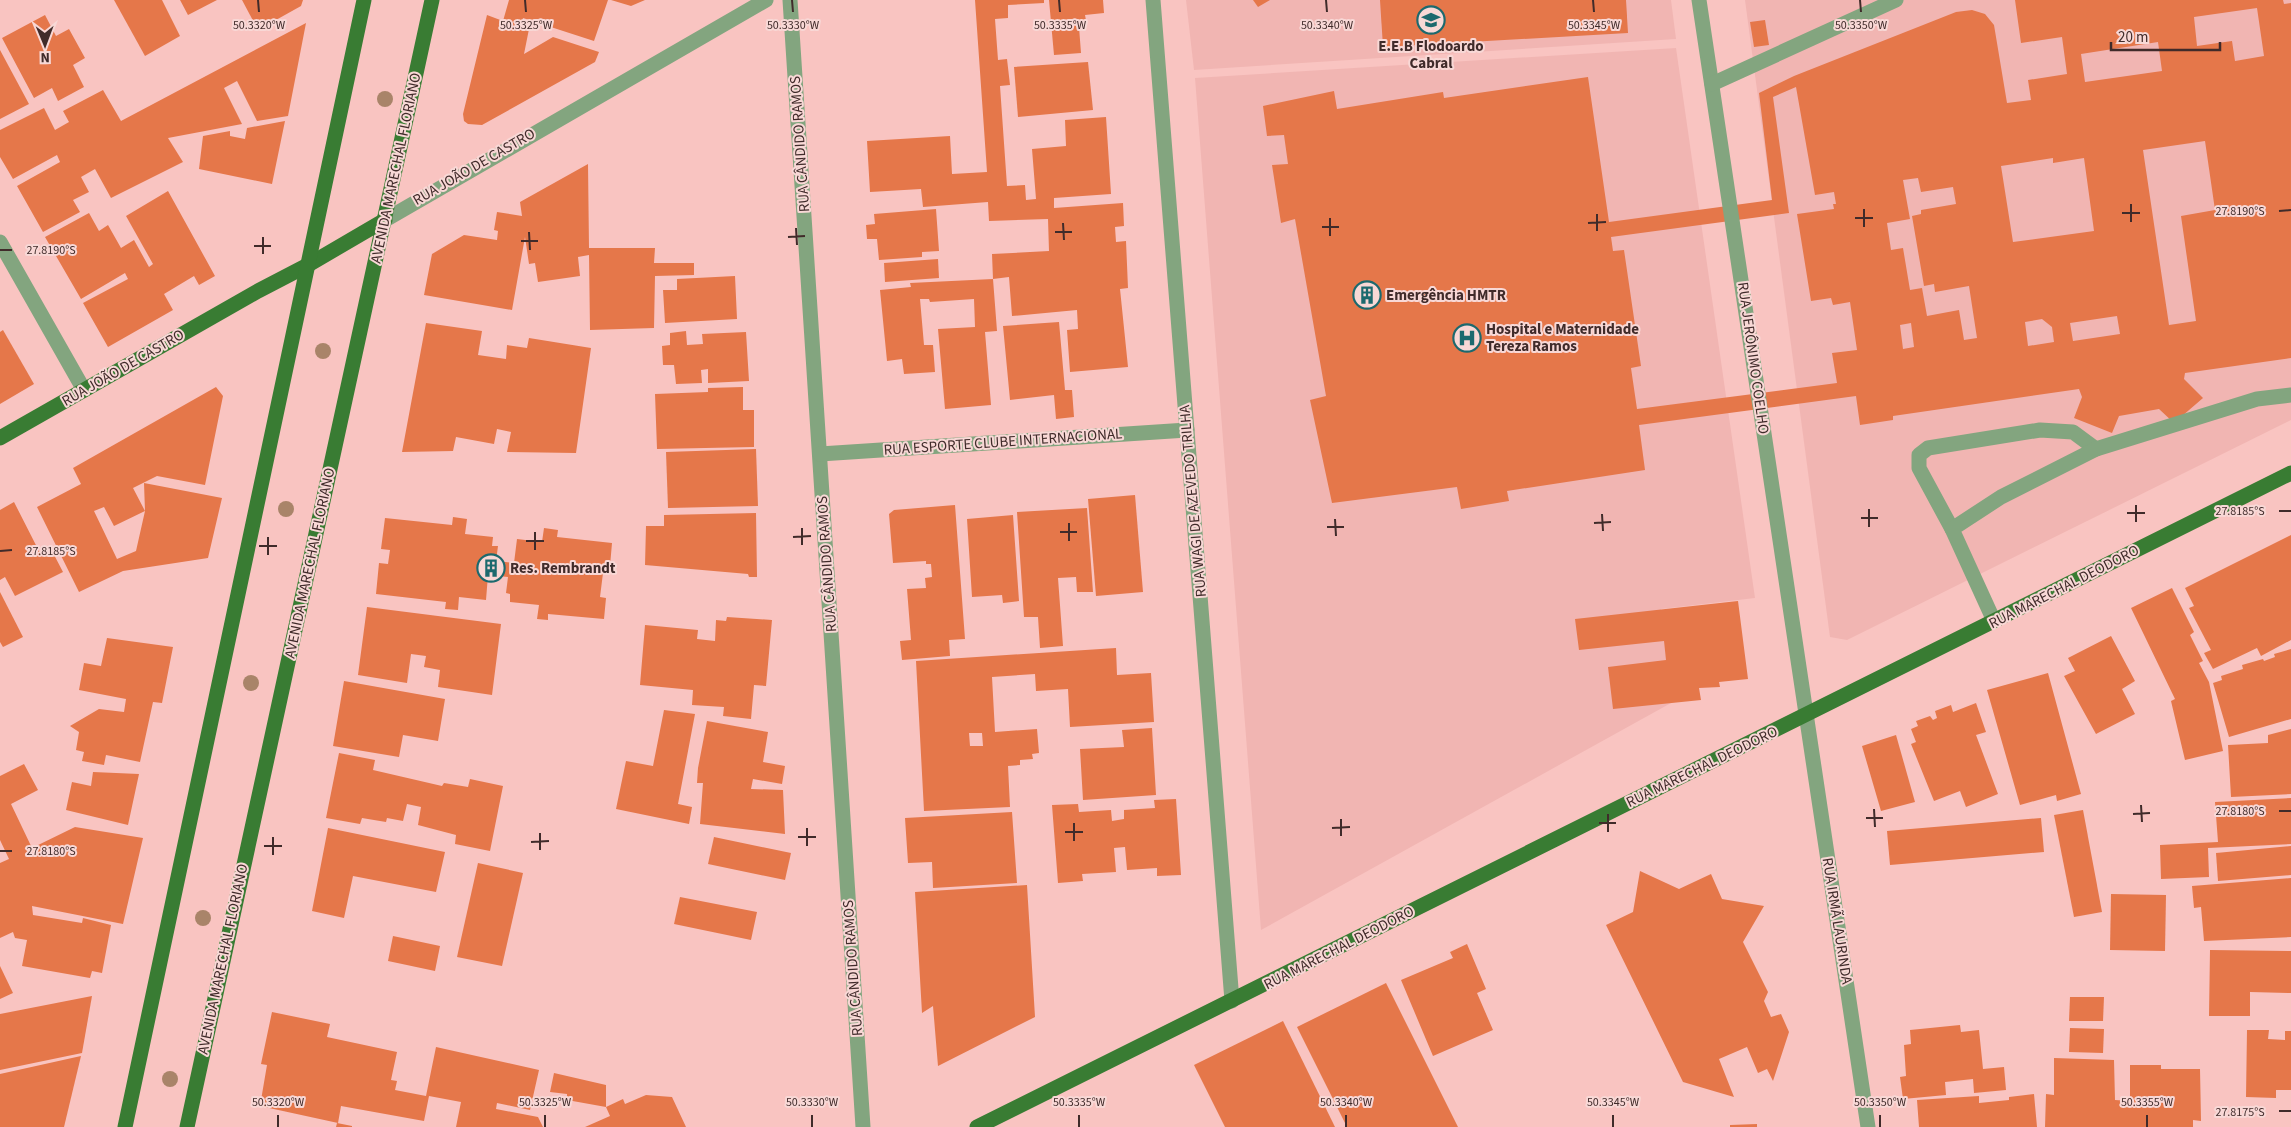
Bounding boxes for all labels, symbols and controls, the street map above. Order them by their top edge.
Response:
school or university icon: E.E.B Flodoardo Cabral [1416,5,1446,35]
text: 50.3320°W [233,17,286,34]
text: 50.3325°W [500,17,553,34]
text: 50.3330°W [767,17,820,34]
text: 50.3335°W [1034,17,1087,34]
text: 50.3340°W [1301,17,1354,34]
text: 50.3345°W [1568,17,1621,34]
text: 50.3350°W [1835,17,1888,34]
north arrow [20,20,70,70]
scale bar [2111,20,2220,52]
text: 20 m [2118,27,2148,48]
place label: E.E.B Flodoardo Cabral [1378,36,1484,74]
text: N [40,47,50,67]
street label: AVENIDA MARECHAL FLORIANO [366,71,426,265]
street label: RUA CÂNDIDO RAMOS [785,75,815,213]
street label: RUA JOÃO DE CASTRO [409,123,539,211]
text: 27.8190°S [2215,203,2265,220]
text: 27.8190°S [26,242,76,259]
building icon: Emergência HMTR [1352,280,1382,310]
street label: RUA JERÔNIMO COELHO [1732,281,1774,435]
place label: Emergência HMTR [1386,285,1506,306]
place label: Hospital e Maternidade Tereza Ramos [1486,319,1639,357]
hospital icon: Hospital e Maternidade Tereza Ramos [1452,323,1482,353]
street label: RUA JOÃO DE CASTRO [58,324,188,412]
street label: RUA WAGI DE AZEVEDO TRILHA [1174,403,1212,598]
street label: RUA ESPORTE CLUBE INTERNACIONAL [883,423,1123,461]
street label: AVENIDA MARECHAL FLORIANO [280,466,340,660]
street label: RUA CÂNDIDO RAMOS [812,495,842,633]
text: 27.8185°S [2215,503,2265,520]
street label: RUA MARECHAL DEODORO [1985,540,2143,634]
text: 27.8185°S [26,543,76,560]
building icon: Res. Rembrandt [476,553,506,583]
place label: Res. Rembrandt [510,558,616,579]
street label: RUA MARECHAL DEODORO [1623,721,1781,813]
text: 27.8180°S [2215,803,2265,820]
text: 27.8180°S [26,843,76,860]
street label: RUA IRMÃ LAURINDA [1817,856,1858,987]
street label: AVENIDA MARECHAL FLORIANO [193,862,253,1056]
street label: RUA CÂNDIDO RAMOS [838,899,868,1037]
street label: RUA MARECHAL DEODORO [1260,901,1418,995]
text: 50.3320°W [252,1094,305,1111]
text: 50.3325°W [519,1094,572,1111]
text: 50.3330°W [786,1094,839,1111]
text: 50.3335°W [1053,1094,1106,1111]
text: 50.3340°W [1320,1094,1373,1111]
text: 50.3345°W [1587,1094,1640,1111]
text: 50.3350°W [1854,1094,1907,1111]
text: 50.3355°W [2121,1094,2174,1111]
text: 27.8175°S [2215,1104,2265,1121]

